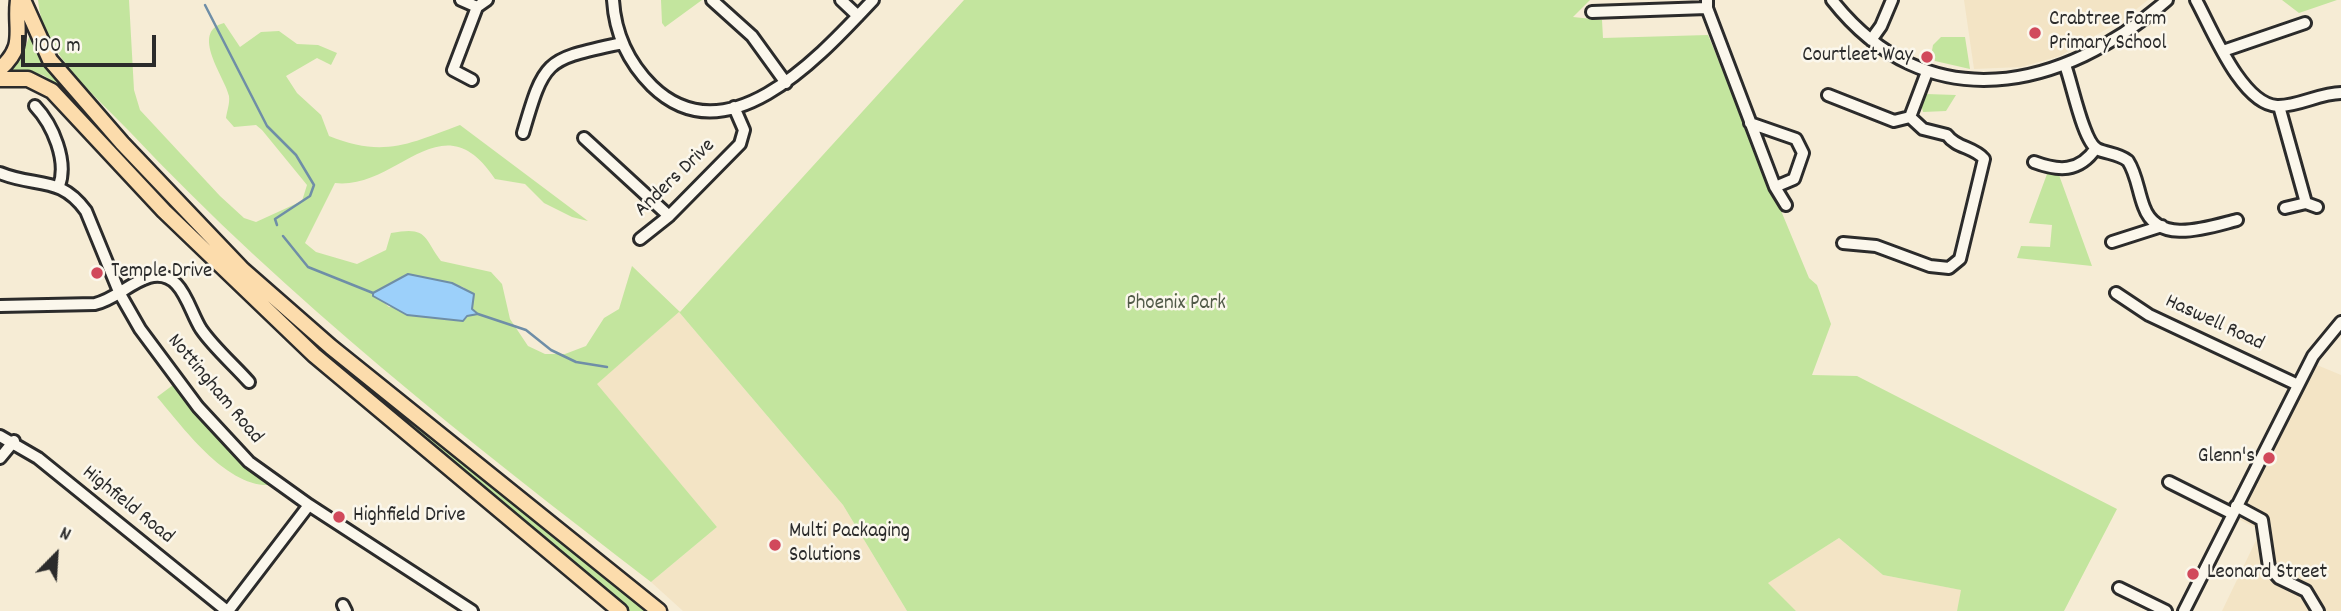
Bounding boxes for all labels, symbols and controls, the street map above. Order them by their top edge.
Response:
place label: Crabtree Farm Primary School [2049,8,2167,58]
scale bar [24,21,159,65]
marker: Crabtree Farm Primary School [2027,25,2043,41]
text: 100 m [34,32,81,62]
place label: Courtleet Way [1802,44,1913,70]
marker: Courtleet Way [1919,49,1935,65]
street label: Anders Drive [631,134,721,224]
place label: Temple Drive [111,260,212,286]
marker: Temple Drive [89,265,105,281]
street label: Haswell Road [2161,290,2267,358]
park label: Phoenix Park [1126,292,1226,318]
street label: Nottingham Road [161,330,267,450]
place label: Glenn's [2198,445,2255,471]
marker: Glenn's [2261,450,2277,466]
street label: Highfield Road [76,461,178,551]
place label: Highfield Drive [353,504,465,530]
marker: Highfield Drive [331,509,347,525]
north arrow [21,520,91,590]
place label: Multi Packaging Solutions [789,520,910,570]
text: N [55,521,75,550]
marker: Multi Packaging Solutions [767,537,783,553]
place label: Leonard Street [2207,561,2327,587]
marker: Leonard Street [2185,566,2201,582]

